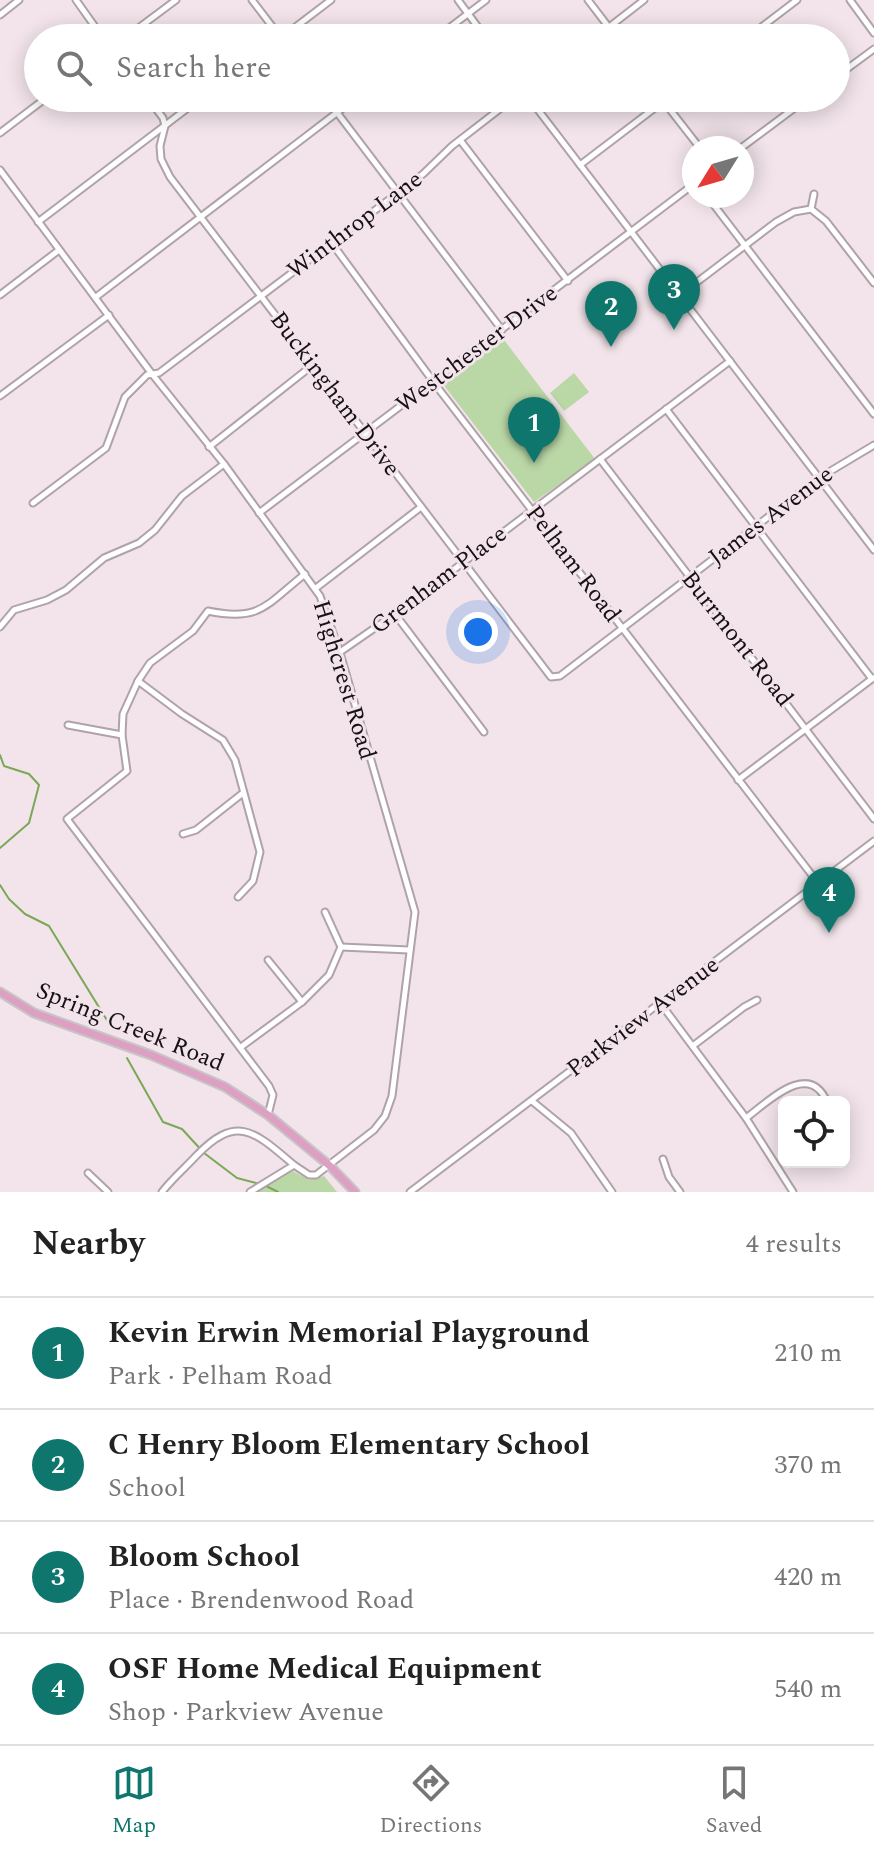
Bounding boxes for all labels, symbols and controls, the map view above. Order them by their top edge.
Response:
search box [24,24,850,112]
text: Search here [116,45,272,91]
icon: search [52,46,96,90]
north arrow [682,136,754,208]
street label: Winthrop Lane [280,162,430,288]
pin: 3 [648,264,700,330]
street label: Westchester Drive [388,276,566,422]
pin: 2 [585,281,637,347]
street label: Buckingham Drive [261,304,409,484]
pin: 1 [508,397,560,463]
street label: James Avenue [701,457,841,575]
street label: Pelham Road [517,497,629,631]
street label: Grenham Place [363,517,515,643]
street label: Burrmont Road [672,563,802,715]
street label: Highcrest Road [303,596,385,764]
your location [458,612,498,652]
pin: 4 [803,867,855,933]
street label: Parkview Avenue [559,947,727,1087]
street label: Spring Creek Road [31,973,229,1081]
map controls [778,1096,850,1168]
button: locate [778,1096,850,1168]
text: Nearby [32,1218,145,1270]
text: 4 results [746,1224,842,1264]
text: Kevin Erwin Memorial Playground [108,1310,590,1356]
text: 1 [51,1333,65,1373]
text: 210 m [774,1333,842,1373]
text: Park · Pelham Road [108,1356,333,1396]
text: C Henry Bloom Elementary School [108,1422,590,1468]
text: 2 [51,1445,65,1485]
text: 370 m [774,1445,842,1485]
text: School [108,1468,186,1508]
text: Bloom School [108,1534,300,1580]
text: 3 [51,1557,65,1597]
text: 420 m [774,1557,842,1597]
text: Place · Brendenwood Road [108,1580,414,1620]
text: OSF Home Medical Equipment [108,1646,542,1692]
text: 4 [51,1669,65,1709]
text: 540 m [774,1669,842,1709]
text: Shop · Parkview Avenue [108,1692,384,1732]
tab: Map [112,1761,156,1842]
tab: Directions [380,1761,482,1842]
tab: Saved [706,1761,762,1842]

